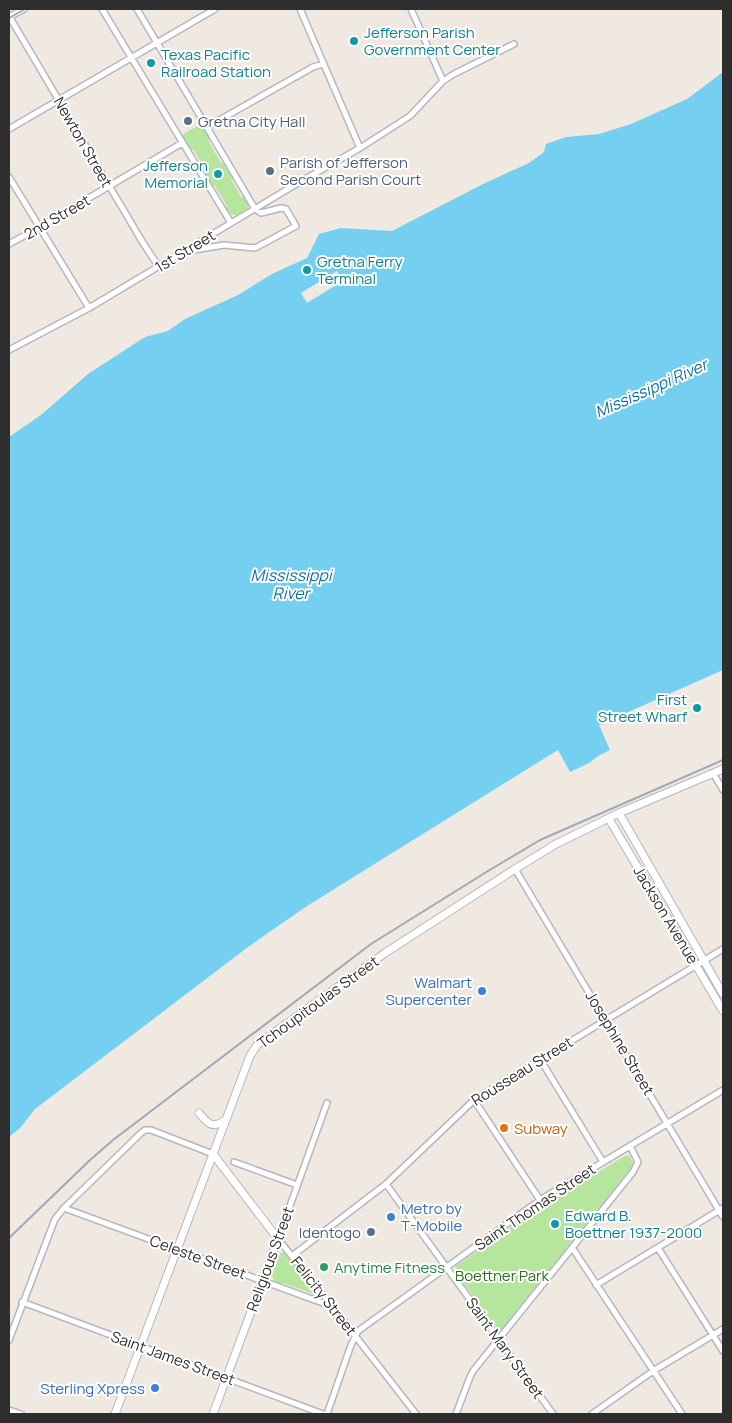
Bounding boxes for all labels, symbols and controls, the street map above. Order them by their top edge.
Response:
place label: Jefferson Parish Government Center [364,22,501,60]
marker: Jefferson Parish Government Center [348,35,360,47]
place label: Texas Pacific Railroad Station [161,44,271,82]
marker: Texas Pacific Railroad Station [145,57,157,69]
street label: Newton Street [49,93,117,191]
place label: Gretna City Hall [198,111,305,132]
marker: Gretna City Hall [182,115,194,127]
place label: Parish of Jefferson Second Parish Court [280,152,421,190]
place label: Jefferson Memorial [143,155,208,193]
marker: Parish of Jefferson Second Parish Court [264,165,276,177]
marker: Jefferson Memorial [212,168,224,180]
street label: 2nd Street [20,190,94,244]
street label: 1st Street [151,225,219,277]
place label: Gretna Ferry Terminal [317,251,403,289]
marker: Gretna Ferry Terminal [301,264,313,276]
water label: Mississippi River [591,352,713,423]
water label: Mississippi River [251,564,334,604]
place label: First Street Wharf [598,689,688,727]
marker: First Street Wharf [691,702,703,714]
street label: Jackson Avenue [628,862,704,968]
street label: Tchoupitoulas Street [253,951,383,1053]
place label: Walmart Supercenter [386,972,473,1010]
marker: Walmart Supercenter [476,985,488,997]
street label: Josephine Street [581,987,659,1099]
street label: Rousseau Street [467,1031,577,1111]
place label: Subway [514,1118,568,1139]
marker: Subway [498,1122,510,1134]
street label: Saint Thomas Street [470,1159,600,1255]
place label: Metro by T-Mobile [401,1198,463,1236]
street label: Religious Street [241,1204,299,1314]
place label: Edward B. Boettner 1937-2000 [565,1205,702,1243]
marker: Metro by T-Mobile [385,1211,397,1223]
marker: Edward B. Boettner 1937-2000 [549,1218,561,1230]
place label: Identogo [299,1222,361,1243]
marker: Identogo [365,1226,377,1238]
street label: Celeste Street [147,1230,249,1284]
street label: Felicity Street [286,1252,362,1340]
place label: Anytime Fitness [334,1257,445,1278]
marker: Anytime Fitness [318,1261,330,1273]
park label: Boettner Park [455,1265,549,1286]
street label: Saint Mary Street [461,1293,549,1403]
street label: Saint James Street [108,1326,238,1390]
place label: Sterling Xpress [40,1378,145,1399]
marker: Sterling Xpress [149,1382,161,1394]

